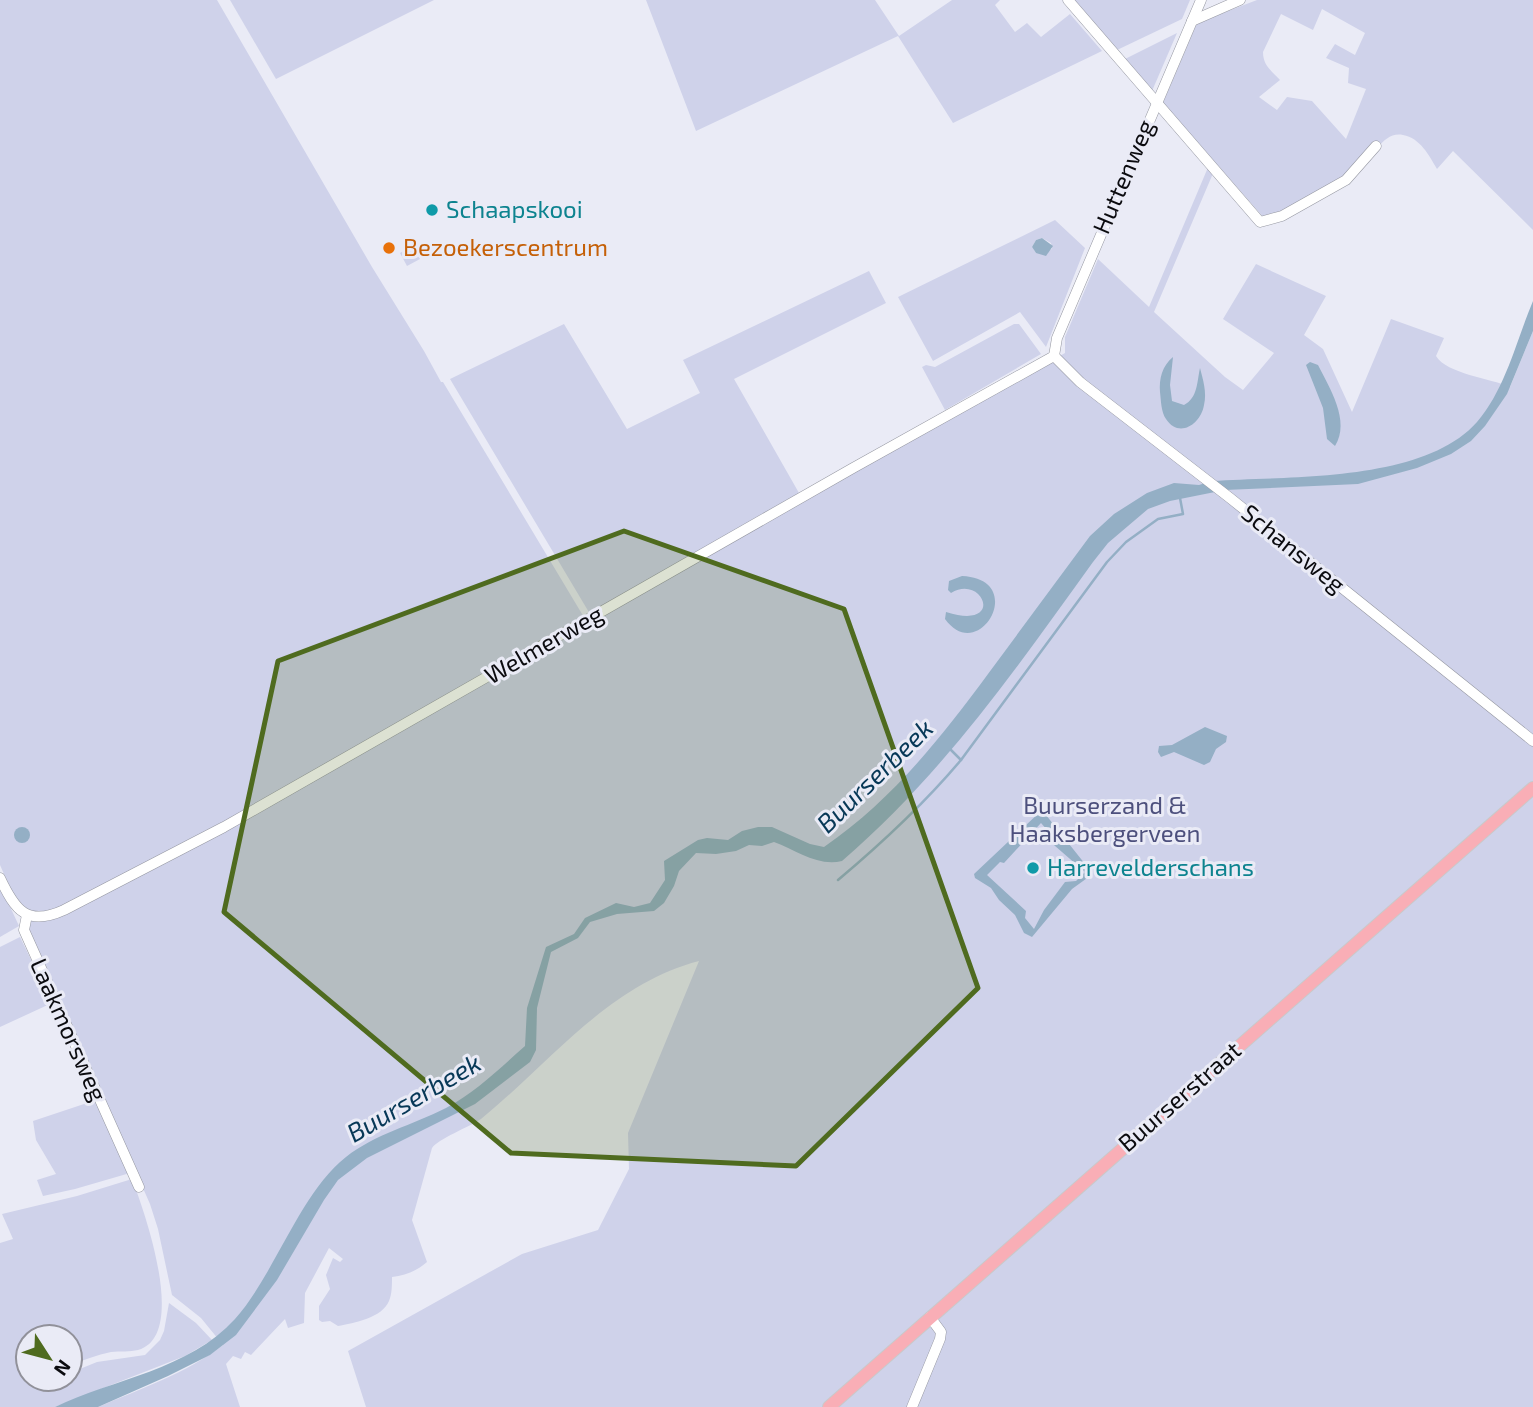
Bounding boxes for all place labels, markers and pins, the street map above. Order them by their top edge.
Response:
place label: Schaapskooi [446,194,583,223]
marker: Schaapskooi [424,202,440,218]
place label: Bezoekerscentrum [403,232,608,261]
marker: Bezoekerscentrum [381,240,397,256]
place label: Harrevelderschans [1047,852,1254,881]
marker: Harrevelderschans [1025,860,1041,876]

